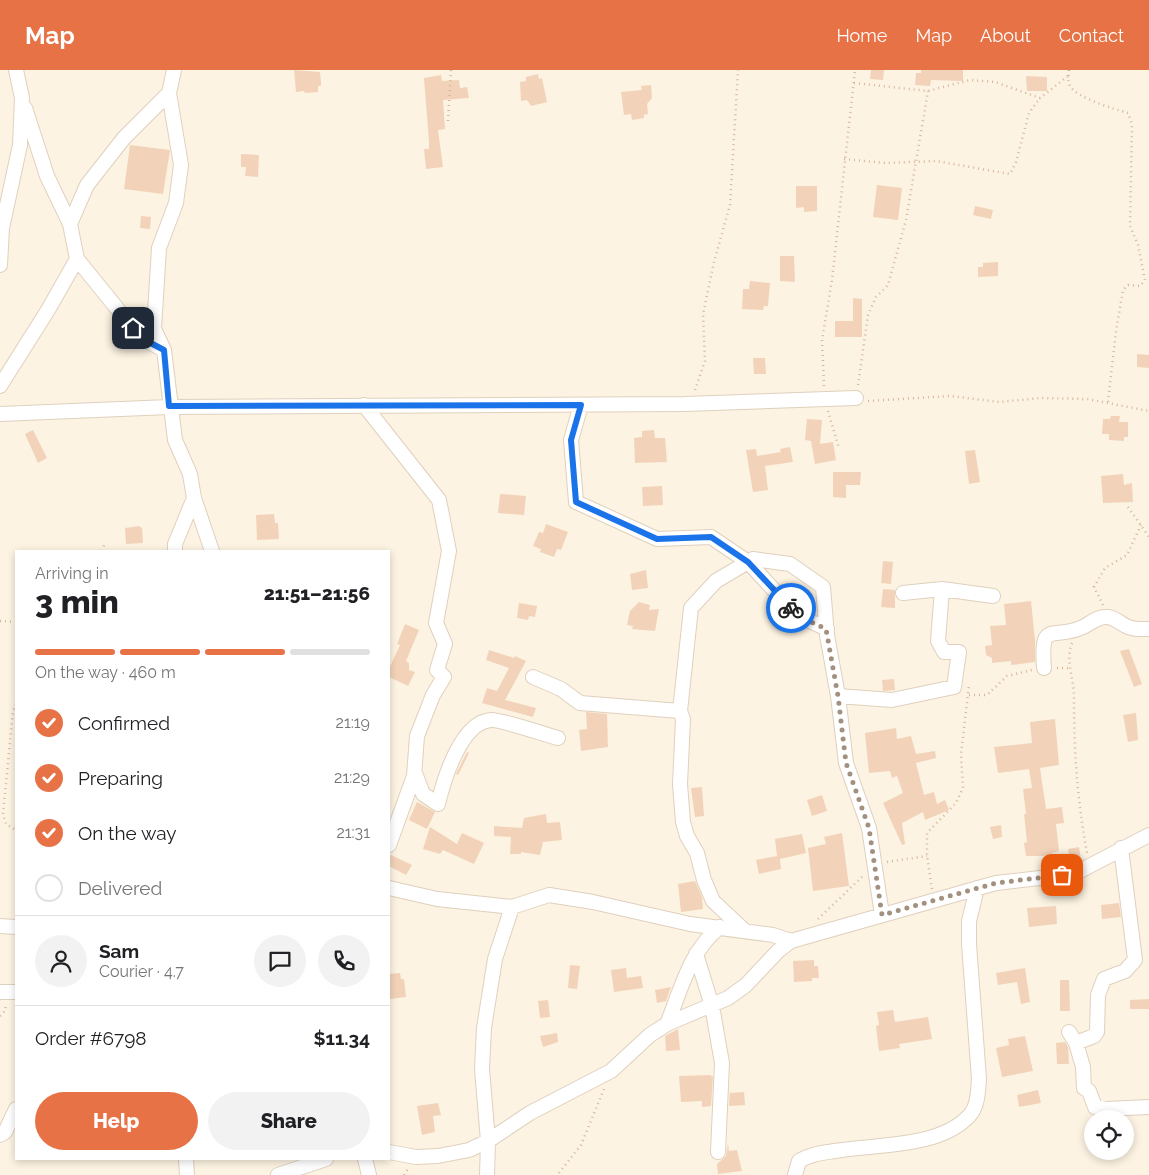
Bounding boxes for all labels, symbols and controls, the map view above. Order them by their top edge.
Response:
text: Map [25,21,75,50]
text: Home [836,25,887,46]
text: Map [915,25,952,46]
text: About [980,25,1031,46]
text: Contact [1059,25,1124,46]
pin [112,307,154,349]
icon: home [119,314,147,342]
text: Arriving in [35,564,109,583]
text: 21:51–21:56 [264,582,370,604]
text: 3 min [35,583,119,620]
courier [766,583,816,633]
icon: bike [777,594,805,622]
text: On the way · 460 m [35,663,176,682]
icon: check [35,709,63,737]
text: Confirmed [78,712,170,734]
text: 21:19 [336,713,370,732]
icon: check [35,764,63,792]
text: Preparing [78,767,163,789]
text: 21:29 [334,768,370,787]
icon: check [35,819,63,847]
text: On the way [78,822,177,844]
text: 21:31 [336,823,370,842]
pin [1041,854,1083,896]
icon: bag [1048,861,1076,889]
text: Delivered [78,877,162,899]
button: person [35,935,87,987]
button: chat [254,935,306,987]
button: phone [318,935,370,987]
text: Sam [99,940,139,962]
text: Courier · 4.7 [99,962,184,981]
text: Order #6798 [35,1027,147,1049]
text: $11.34 [313,1027,370,1049]
button: Help [35,1092,198,1150]
button: Share [208,1092,370,1150]
map controls [1084,1110,1134,1160]
button: locate [1084,1110,1134,1160]

